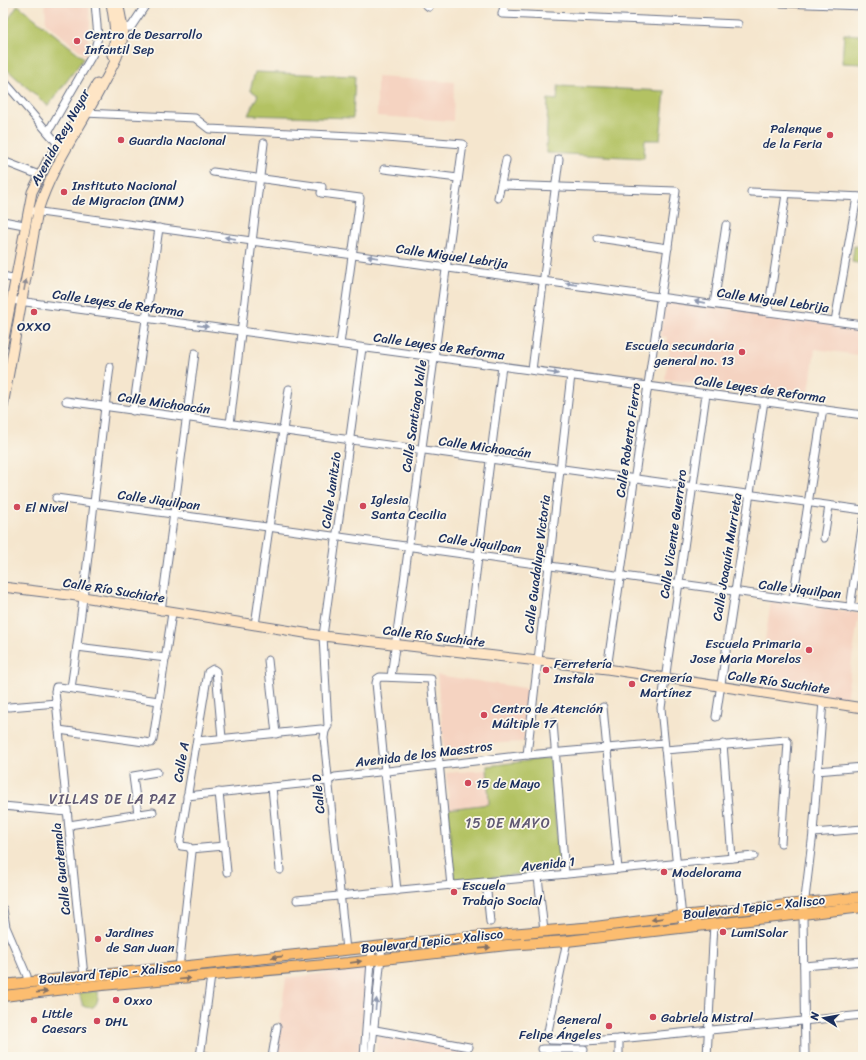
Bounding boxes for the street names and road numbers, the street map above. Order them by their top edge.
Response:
street label: Avenida Rey Nayar [23,84,96,190]
street label: Calle Miguel Lebrija [394,237,510,275]
street label: Calle Miguel Lebrija [715,281,831,319]
street label: Calle Leyes de Reforma [51,282,186,324]
street label: Calle Leyes de Reforma [372,325,507,367]
street label: Calle Santiago Valle [395,358,433,474]
street label: Calle Leyes de Reforma [693,368,828,410]
street label: Calle Roberto Fierro [609,381,647,499]
street label: Calle Michoacán [116,385,212,421]
street label: Calle Michoacán [437,429,533,465]
street label: Calle Janitzio [314,450,348,530]
street label: Calle Vicente Guerrero [653,467,694,600]
street label: Calle Jiquilpan [116,483,202,517]
street label: Calle Joaquín Murrieta [706,491,749,623]
street label: Calle Guadalupe Victoria [517,493,557,635]
street label: Calle Jiquilpan [437,526,523,560]
street label: Calle Río Suchiate [62,571,167,609]
street label: Calle Jiquilpan [757,573,843,605]
street label: Calle Río Suchiate [382,618,487,654]
street label: Calle Río Suchiate [727,663,832,701]
street label: Avenida de los Maestros [353,734,495,774]
street label: Calle A [166,740,196,784]
street label: Calle D [304,773,332,815]
street label: Calle Guatemala [45,821,77,916]
street label: Avenida 1 [519,850,577,878]
street label: Boulevard Tepic - Xalisco [682,888,827,926]
street label: Boulevard Tepic - Xalisco [360,922,505,960]
street label: Boulevard Tepic - Xalisco [38,955,183,991]

